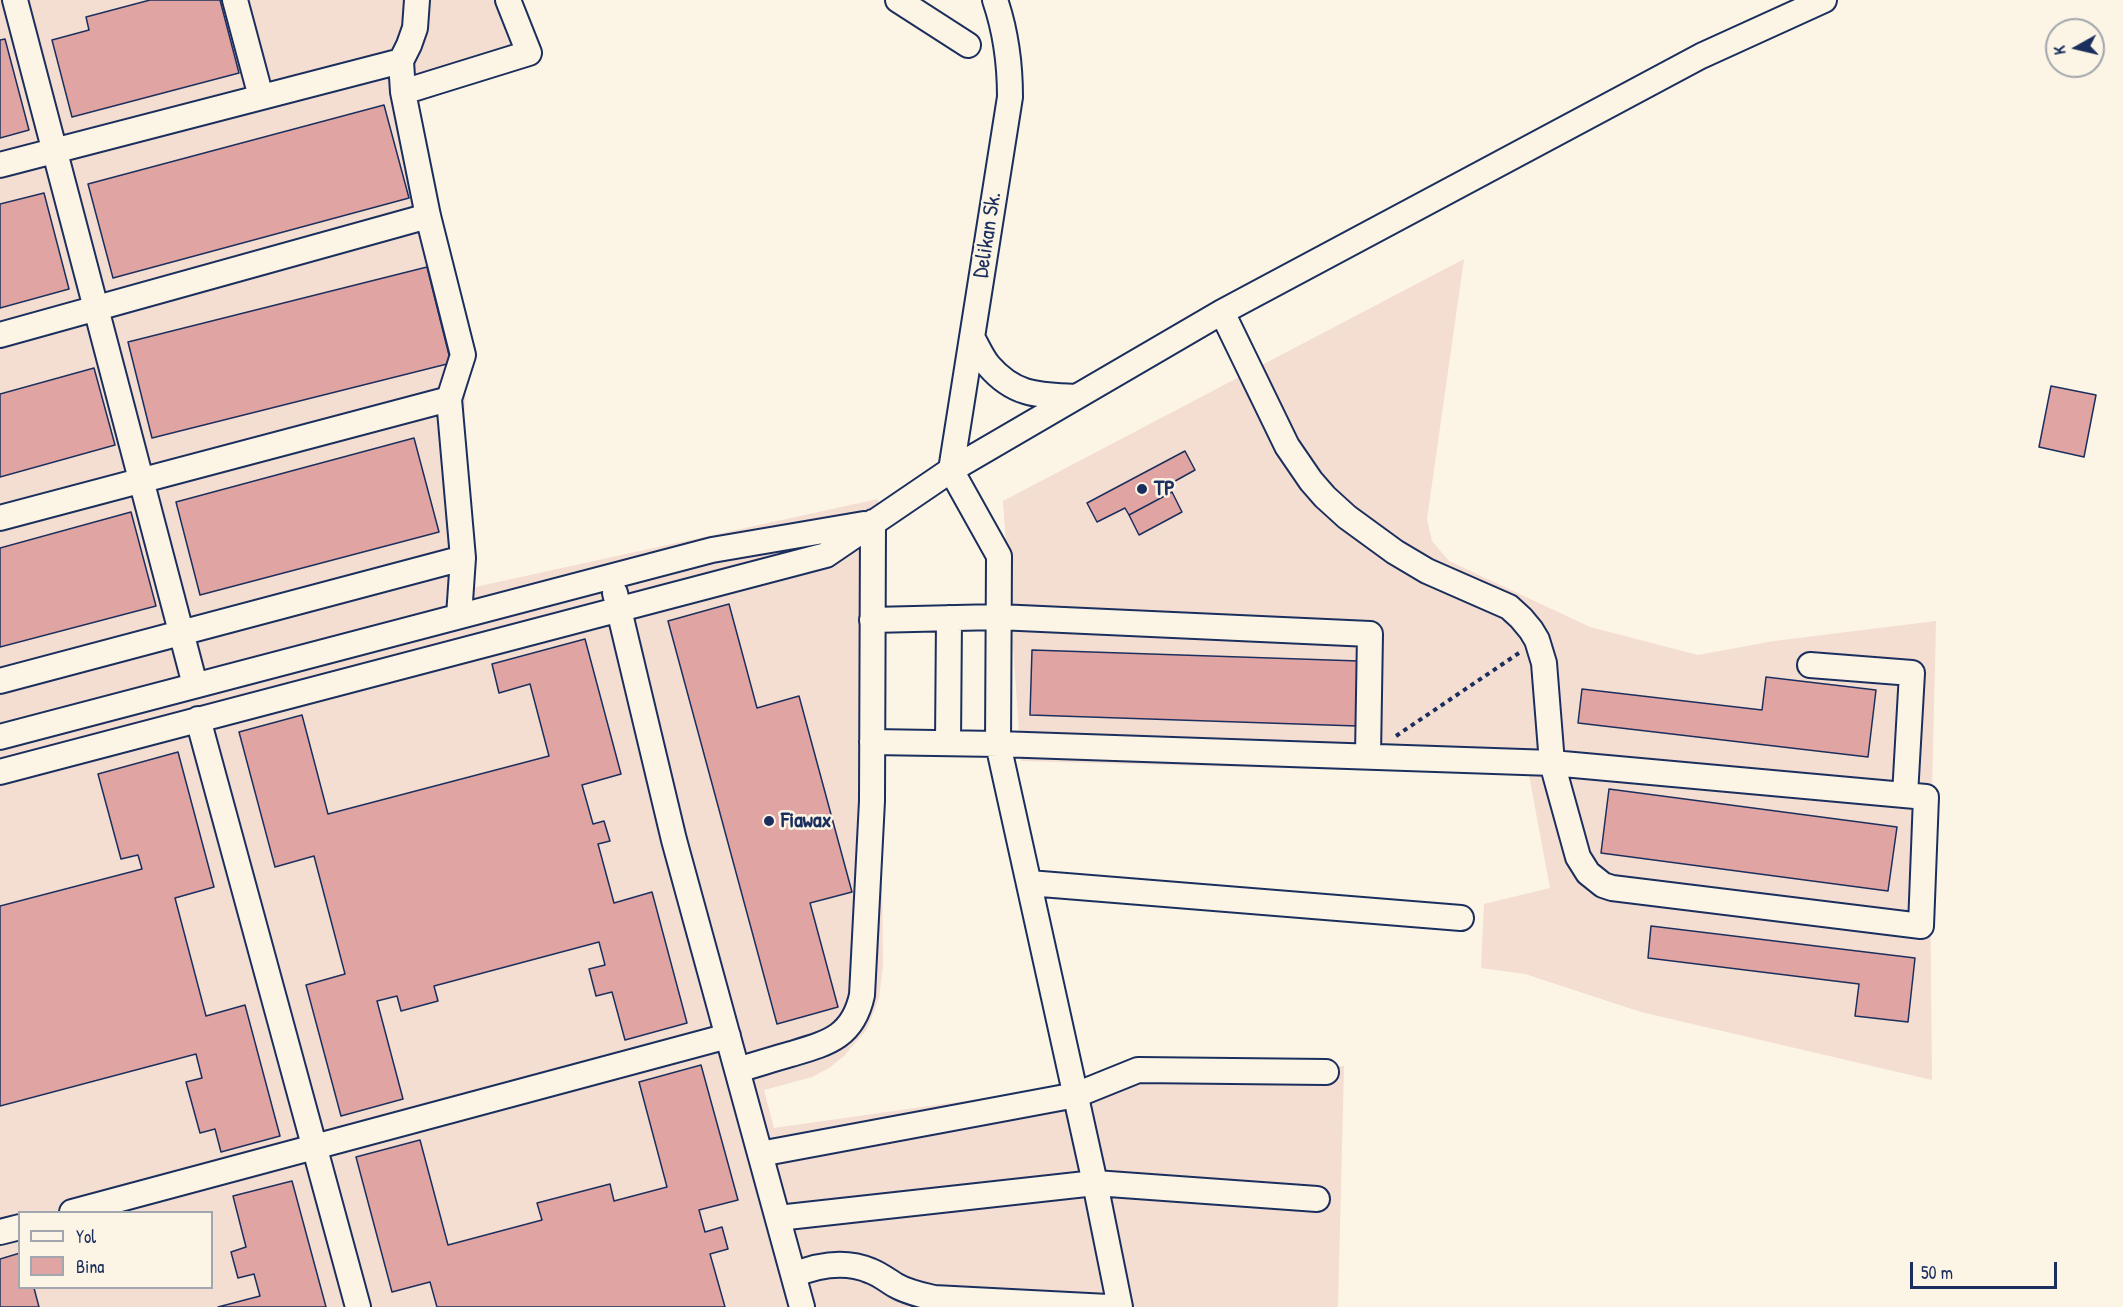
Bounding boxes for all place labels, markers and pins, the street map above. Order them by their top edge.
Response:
place label: TP [1154,476,1175,502]
marker: TP [1135,482,1149,496]
place label: Fiawax [781,808,831,834]
marker: Fiawax [762,814,776,828]

